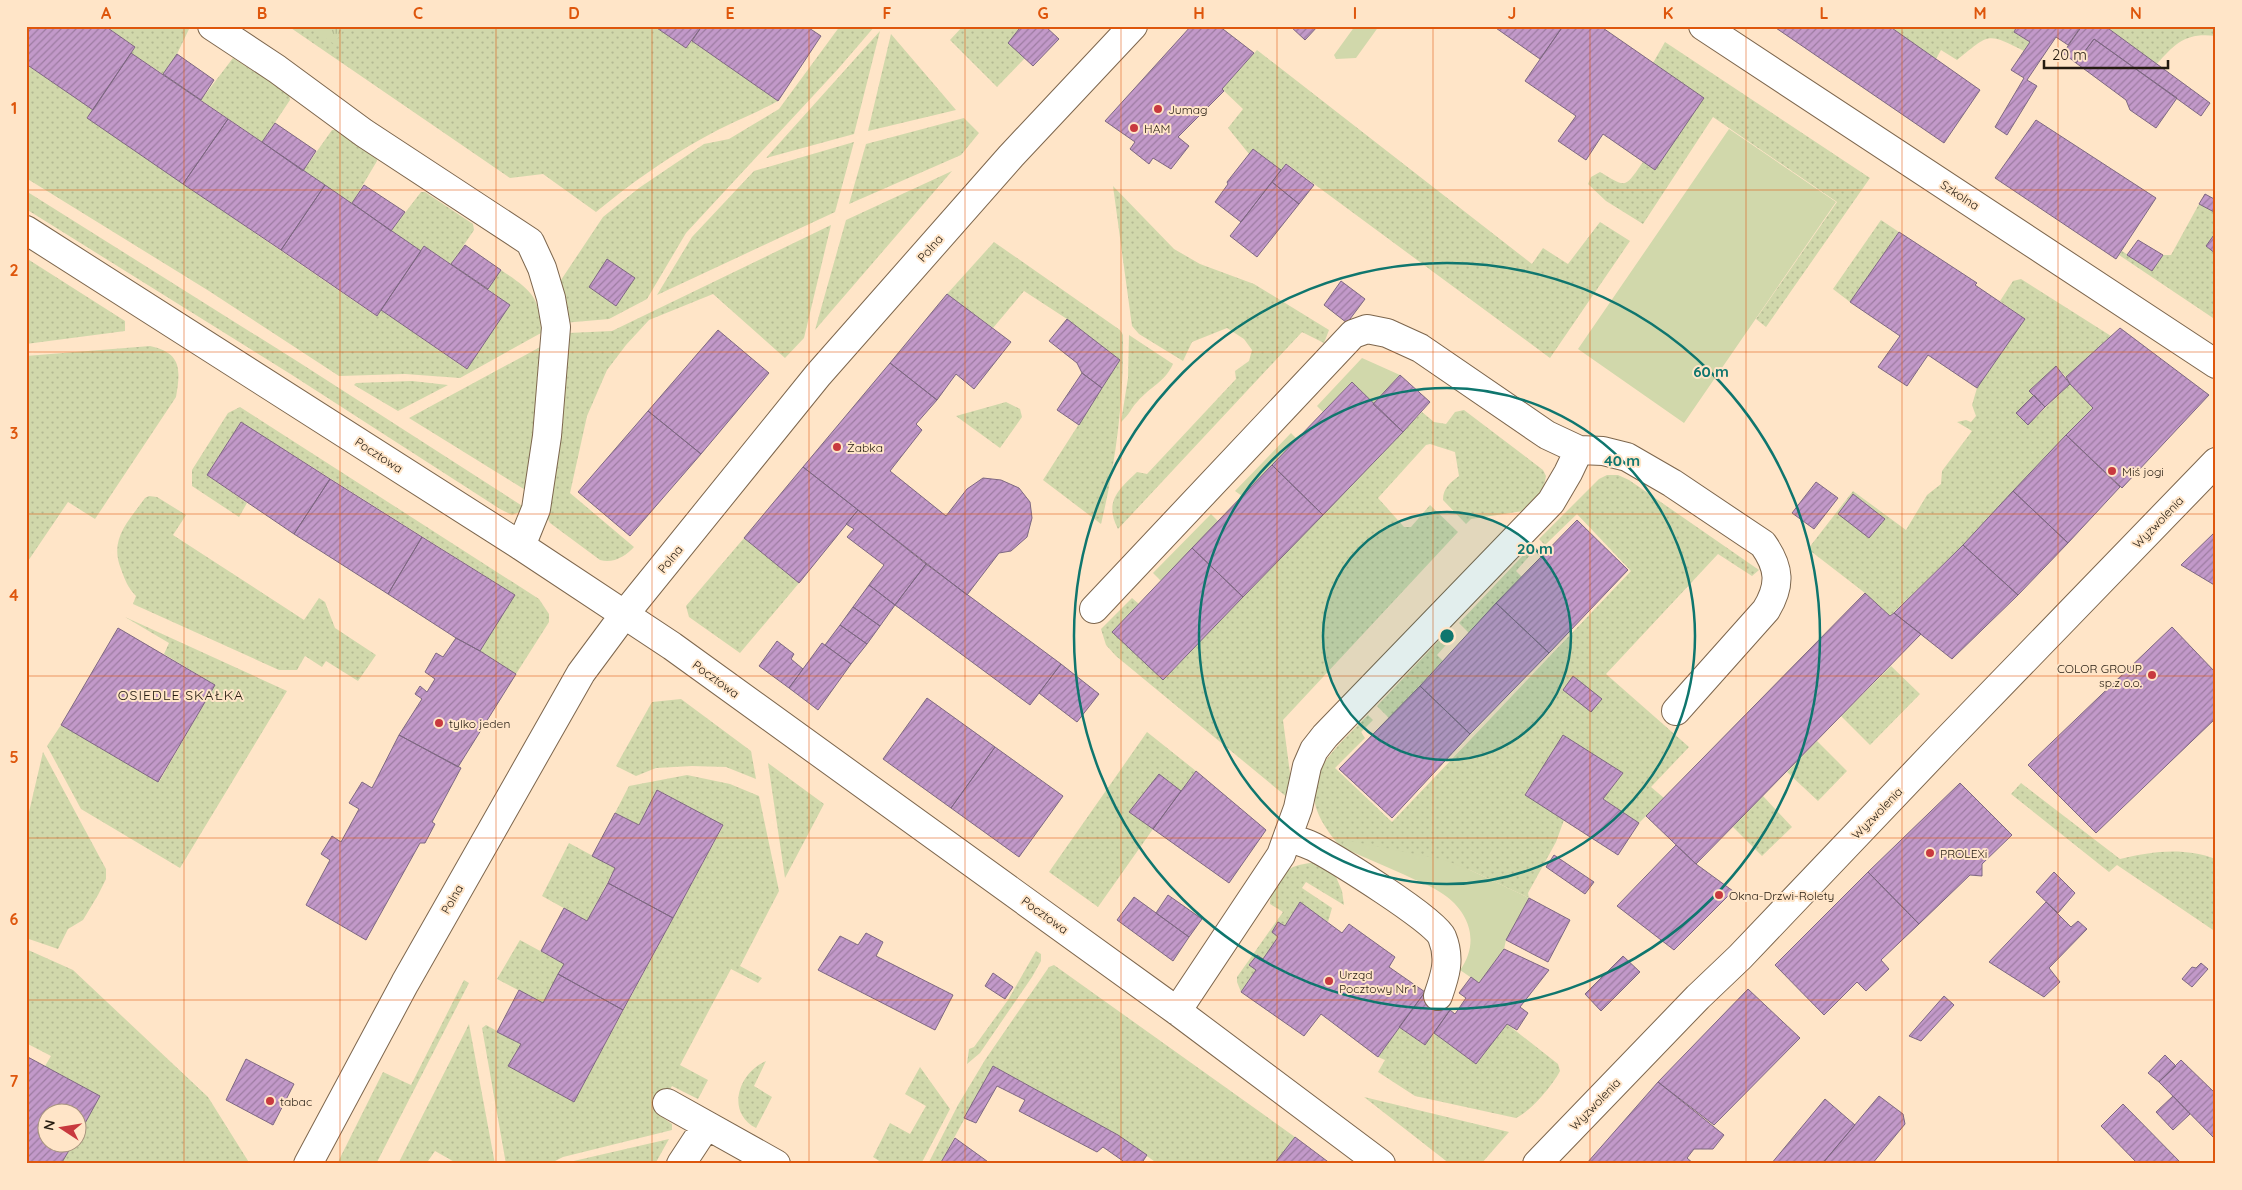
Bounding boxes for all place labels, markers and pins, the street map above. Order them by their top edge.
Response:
place label: Jumag [1168,102,1207,117]
marker: Jumag [1152,103,1164,115]
place label: HAM [1144,121,1170,136]
marker: HAM [1128,122,1140,134]
place label: Żabka [847,440,883,455]
marker: Żabka [831,441,843,453]
place label: Miś jogi [2122,464,2164,479]
marker: Miś jogi [2106,465,2118,477]
centre of rings [1438,627,1456,645]
place label: COLOR GROUP sp.z o.o. [2057,661,2142,690]
marker: COLOR GROUP sp.z o.o. [2146,669,2158,681]
place label: tylko jeden [449,716,510,731]
marker: tylko jeden [433,717,445,729]
place label: PROLEXi [1940,846,1987,861]
marker: PROLEXi [1924,847,1936,859]
place label: Okna-Drzwi-Rolety [1729,888,1834,903]
marker: Okna-Drzwi-Rolety [1713,889,1725,901]
place label: Urząd Pocztowy Nr 1 [1339,967,1417,996]
marker: Urząd Pocztowy Nr 1 [1323,975,1335,987]
place label: tabac [280,1094,312,1109]
marker: tabac [264,1095,276,1107]

